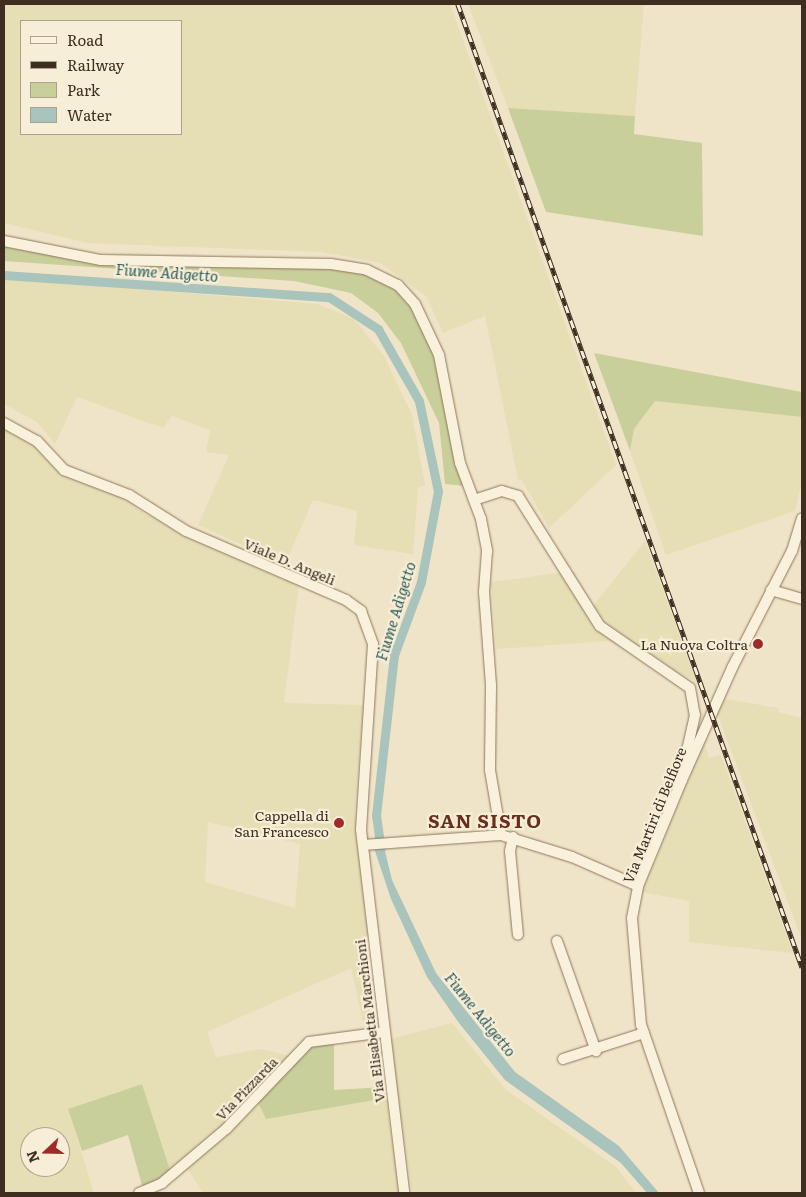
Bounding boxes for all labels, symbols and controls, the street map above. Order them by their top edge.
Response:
legend [20,20,182,135]
text: Road [67,28,103,51]
text: Railway [67,53,124,76]
text: Park [67,78,100,101]
text: Water [67,103,112,126]
water label: Fiume Adigetto [115,259,219,285]
street label: Viale D. Angeli [242,534,338,588]
water label: Fiume Adigetto [371,559,419,663]
place label: La Nuova Coltra [640,636,748,652]
marker: La Nuova Coltra [752,638,764,650]
street label: Via Martiri di Belfiore [619,745,689,885]
place label: Cappella di San Francesco [234,807,329,840]
district label: SAN SISTO [427,810,543,832]
marker: Cappella di San Francesco [333,817,345,829]
street label: Via Elisabetta Marchioni [351,938,387,1104]
water label: Fiume Adigetto [442,968,520,1060]
street label: Via Pizzarda [212,1053,280,1123]
north arrow [20,1127,70,1177]
text: N [20,1148,43,1166]

